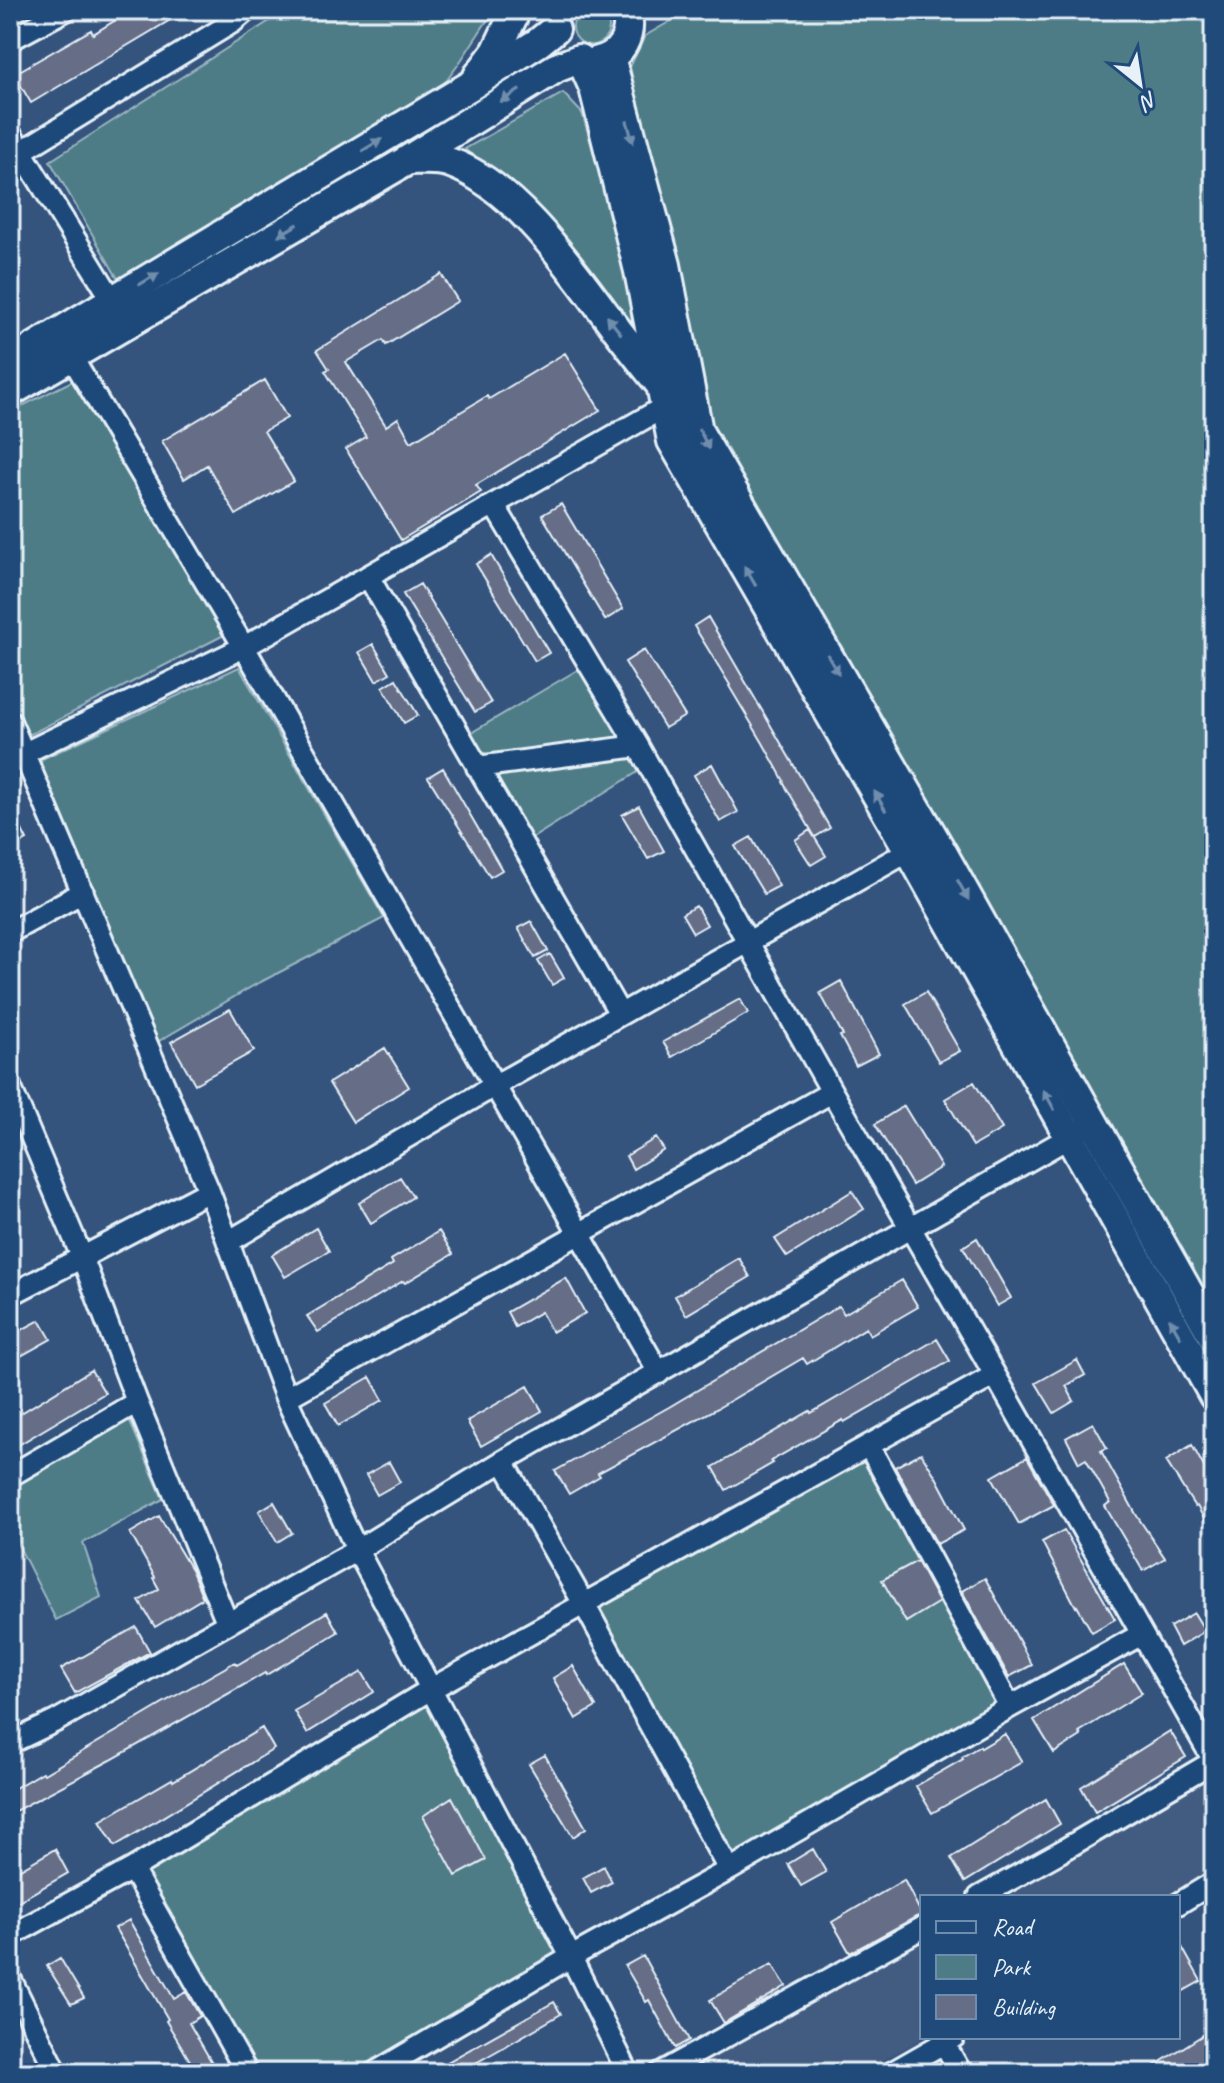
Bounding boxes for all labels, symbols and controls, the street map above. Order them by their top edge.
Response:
north arrow [1100,44,1180,124]
text: N [1134,85,1162,118]
one-way arrow [499,89,521,103]
one-way arrow [624,121,637,145]
one-way arrow [361,138,383,152]
one-way arrow [276,223,299,237]
one-way arrow [138,272,160,286]
one-way arrow [606,315,622,336]
one-way arrow [697,428,711,451]
one-way arrow [743,564,757,587]
one-way arrow [826,653,840,676]
one-way arrow [873,790,887,812]
one-way arrow [956,879,970,901]
one-way arrow [1042,1089,1056,1112]
one-way arrow [1168,1317,1182,1339]
legend [920,1895,1180,2039]
text: Road [992,1912,1036,1942]
text: Park [992,1952,1032,1982]
text: Building [992,1992,1057,2022]

